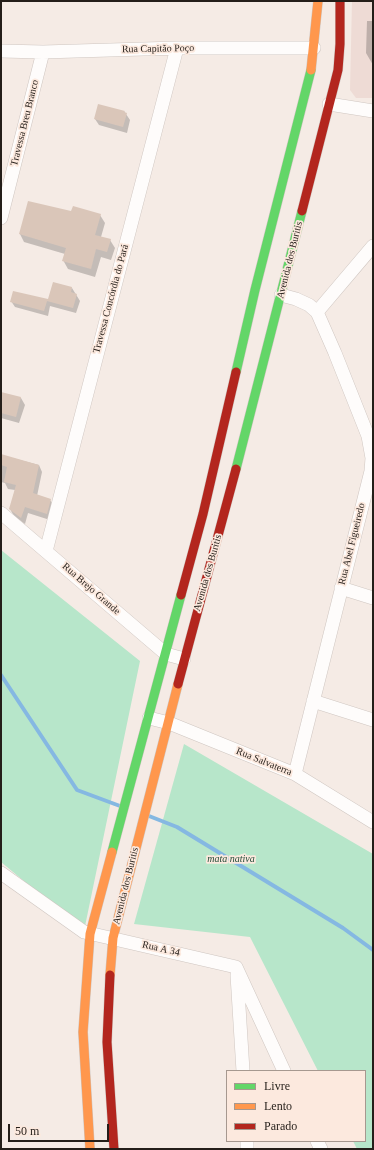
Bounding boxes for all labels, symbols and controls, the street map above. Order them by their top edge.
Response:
street label: Rua Capitão Poço [122,42,194,56]
street label: Travessa Breu Branco [8,79,42,167]
street label: Avenida dos Buritis [275,220,305,300]
street label: Travessa Concórdia do Pará [91,243,131,355]
street label: Rua Abel Figueiredo [336,502,368,586]
street label: Avenida dos Buritis [191,533,225,613]
street label: Rua Brejo Grande [60,561,122,617]
street label: Rua Salvaterra [234,745,294,779]
street label: Avenida dos Buritis [111,846,141,926]
park label: mata nativa [207,853,255,865]
street label: Rua A 34 [141,939,181,959]
legend [226,1070,366,1142]
text: Livre [264,1079,290,1093]
text: Lento [264,1099,292,1113]
scale bar [10,1116,111,1142]
text: Parado [264,1119,297,1133]
text: 50 m [15,1124,39,1138]

